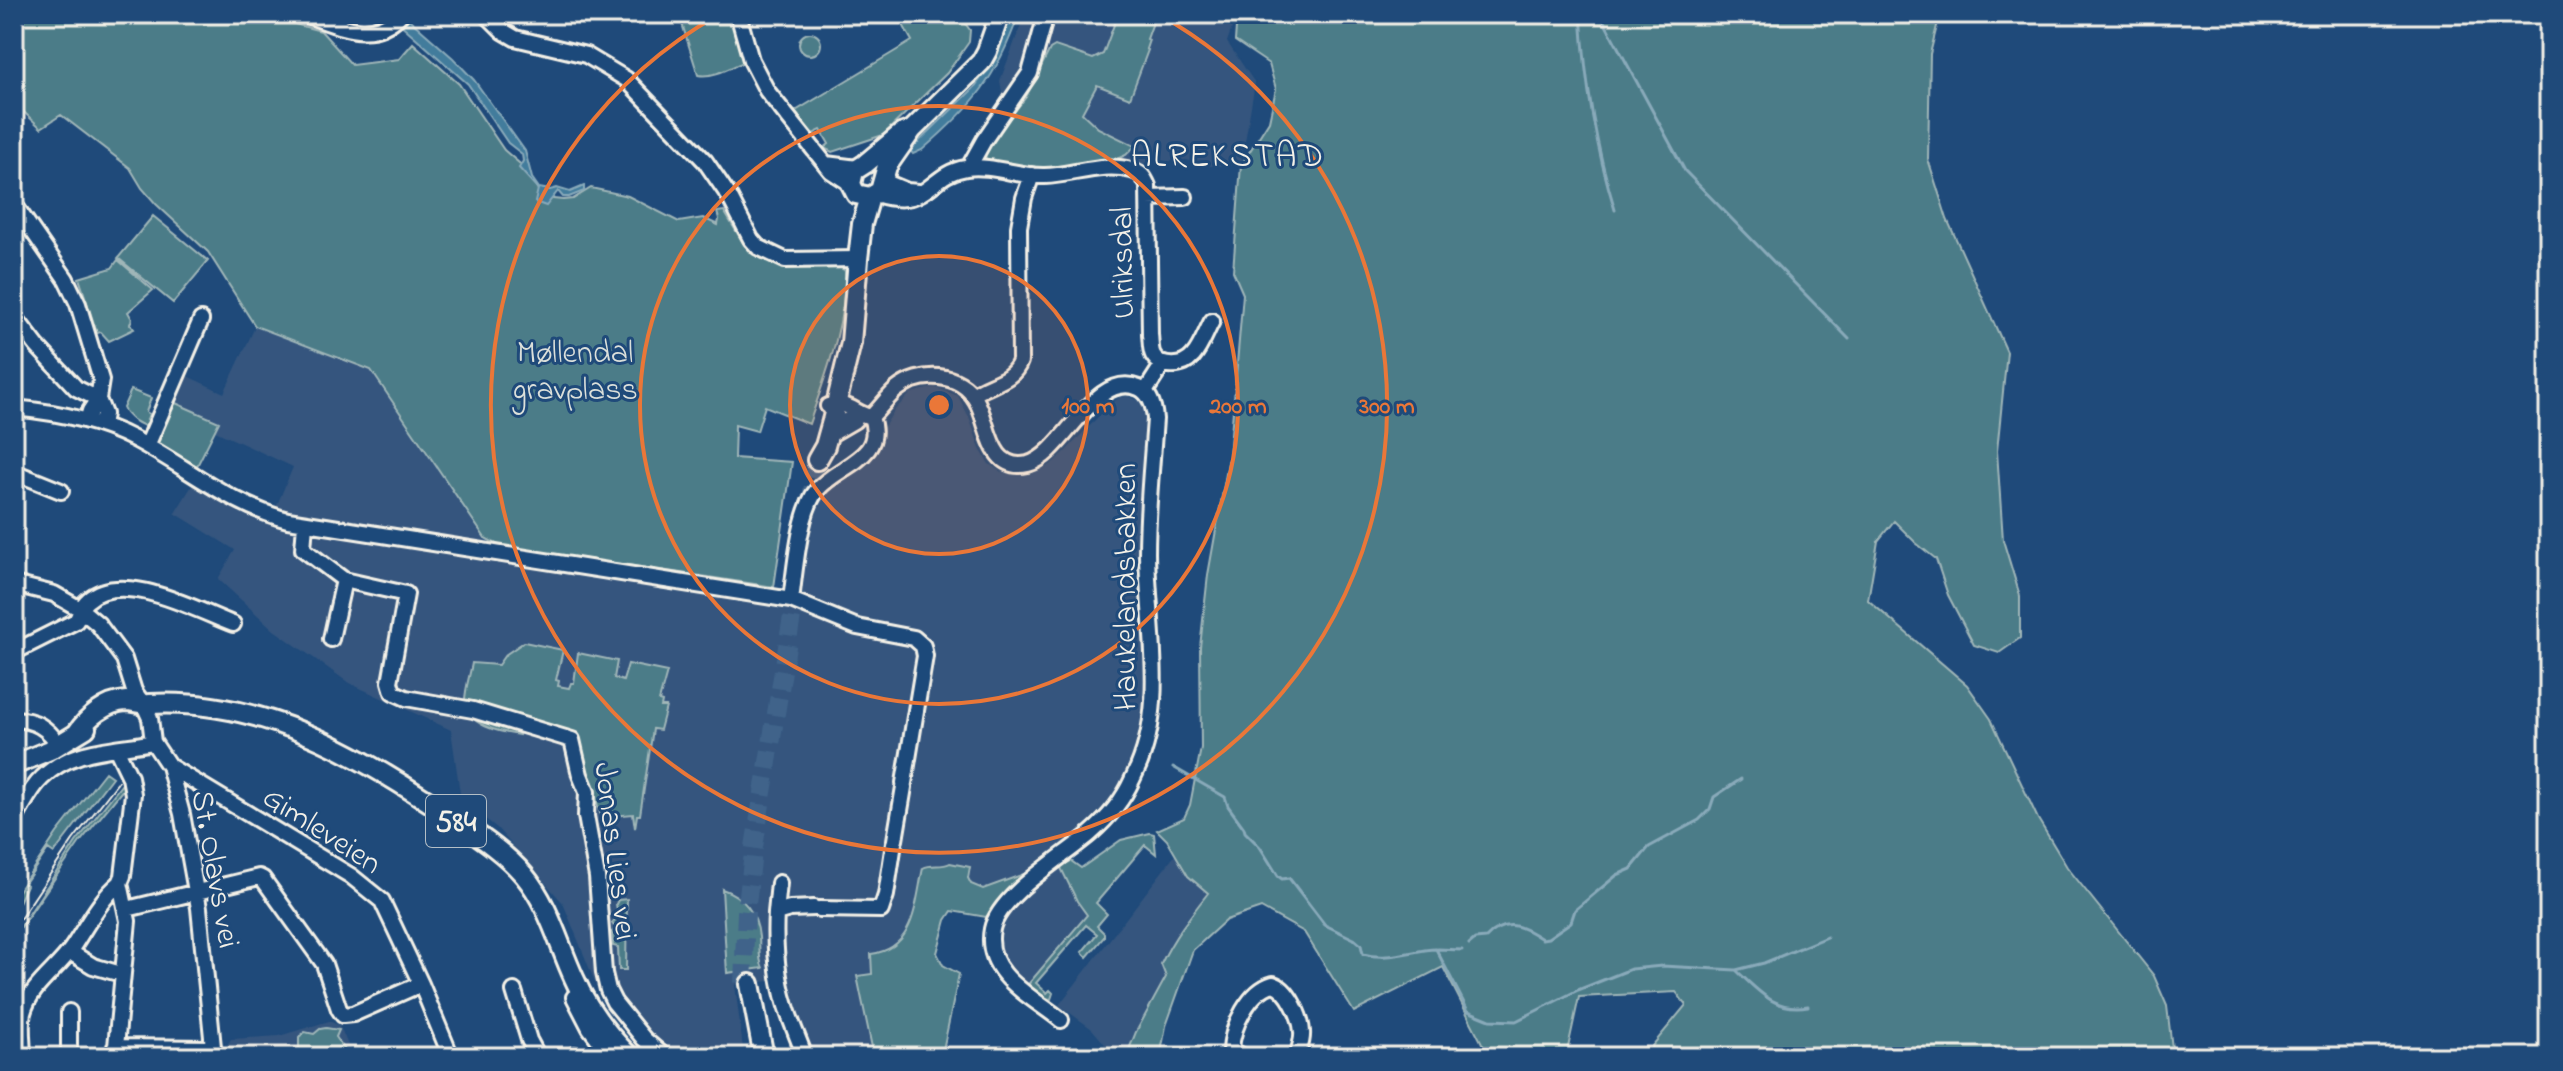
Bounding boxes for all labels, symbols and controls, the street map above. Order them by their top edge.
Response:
district label: ALREKSTAD [1131,133,1325,183]
street label: Ulriksdal [1100,206,1149,319]
park label: Møllendal gravplass [511,331,638,415]
text: 100 m [1062,390,1115,425]
text: 200 m [1208,390,1267,425]
text: 300 m [1358,390,1415,425]
centre of rings [925,391,953,419]
street label: Haukelandsbakken [1104,463,1151,711]
street label: Jonas Lies vei [579,760,648,943]
street label: Gimleveien [252,776,390,888]
street label: St. Olavs vei [177,787,251,952]
road number: 584 [426,795,486,847]

